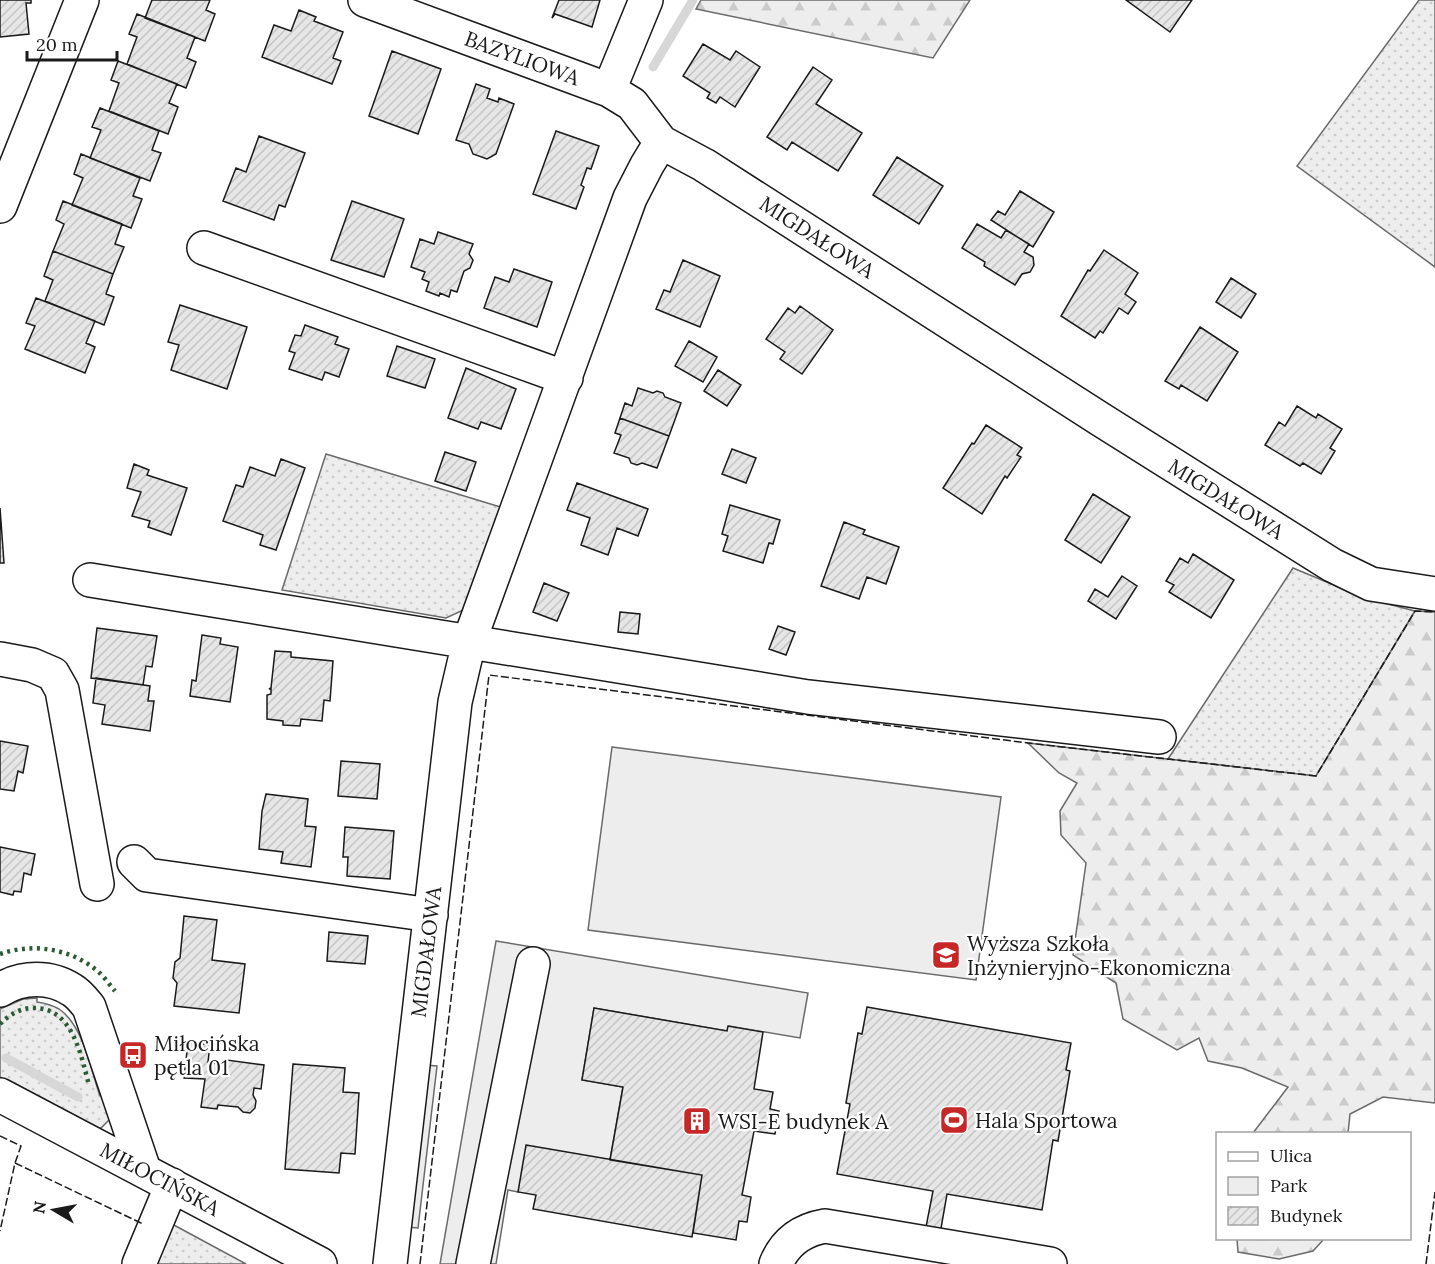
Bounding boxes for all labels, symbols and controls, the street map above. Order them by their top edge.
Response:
scale bar [27,24,117,62]
street label: BAZYLIOWA [461,25,584,92]
text: 20 m [36,33,78,56]
street label: MIGDAŁOWA [754,190,880,285]
street label: MIGDAŁOWA [1163,453,1290,546]
street label: MIGDAŁOWA [405,884,448,1019]
place label: Wyższa Szkoła Inżynieryjno-Ekonomiczna [967,930,1231,981]
school or university icon: Wyższa Szkoła Inżynieryjno-Ekonomiczna [930,939,962,971]
place label: Miłocińska pętla 01 [154,1030,260,1081]
bus stop icon: Miłocińska pętla 01 [117,1039,149,1071]
sports icon: Hala Sportowa [938,1104,970,1136]
building icon: WSI-E budynek A [681,1105,713,1137]
place label: Hala Sportowa [975,1107,1118,1134]
place label: WSI-E budynek A [718,1108,889,1135]
legend [1216,1132,1411,1240]
street label: MIŁOCIŃSKA [95,1136,225,1222]
text: Ulica [1270,1144,1312,1167]
text: Park [1270,1174,1308,1197]
north arrow [24,1180,84,1240]
text: N [28,1200,50,1215]
text: Budynek [1270,1204,1343,1227]

